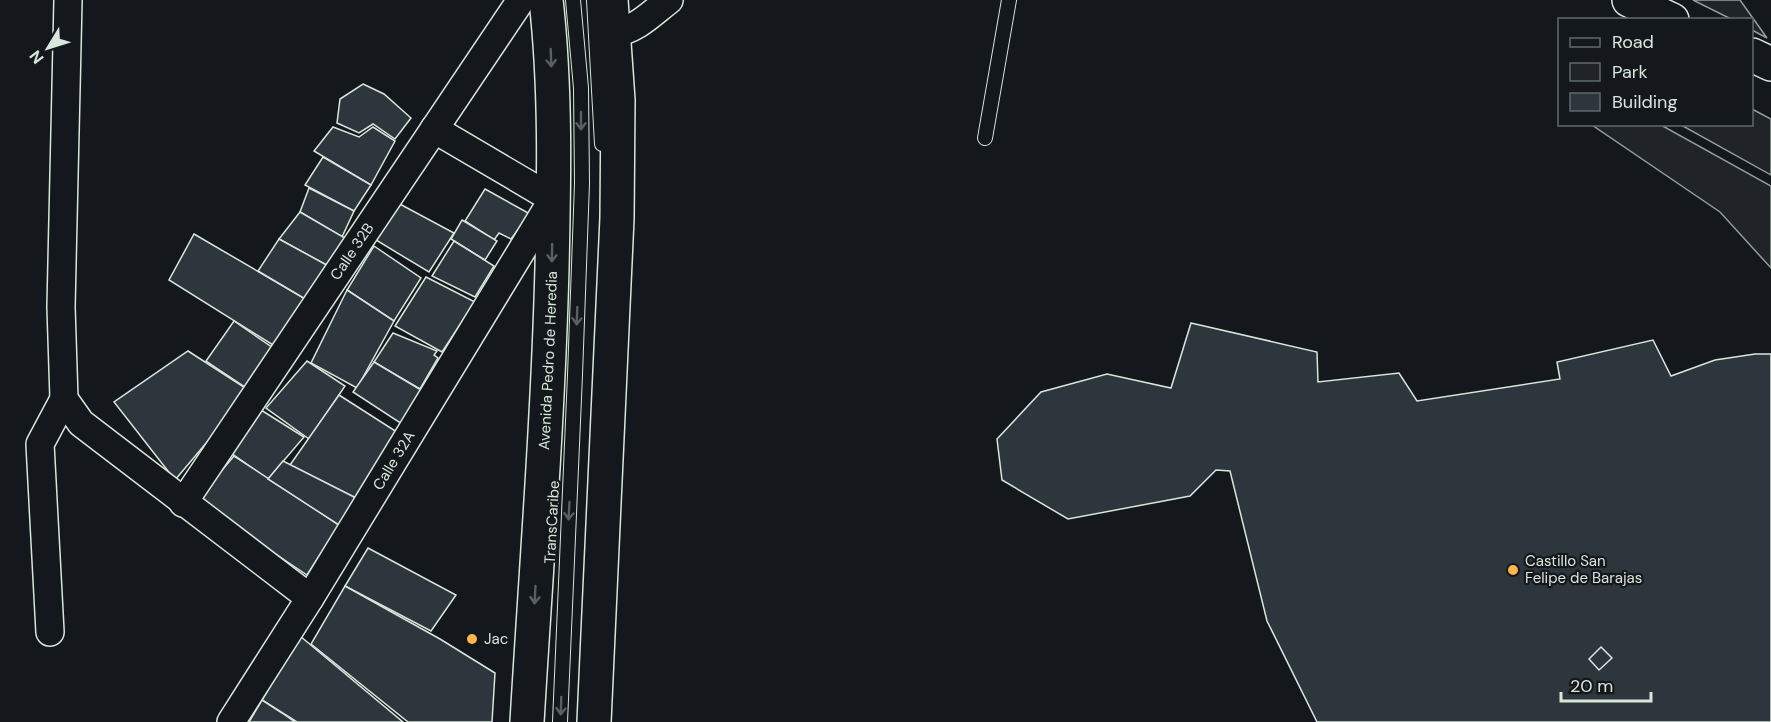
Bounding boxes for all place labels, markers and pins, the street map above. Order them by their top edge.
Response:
place label: Castillo San Felipe de Barajas [1525,551,1642,588]
marker: Castillo San Felipe de Barajas [1506,563,1520,577]
place label: Jac [484,629,508,649]
marker: Jac [465,632,479,646]

